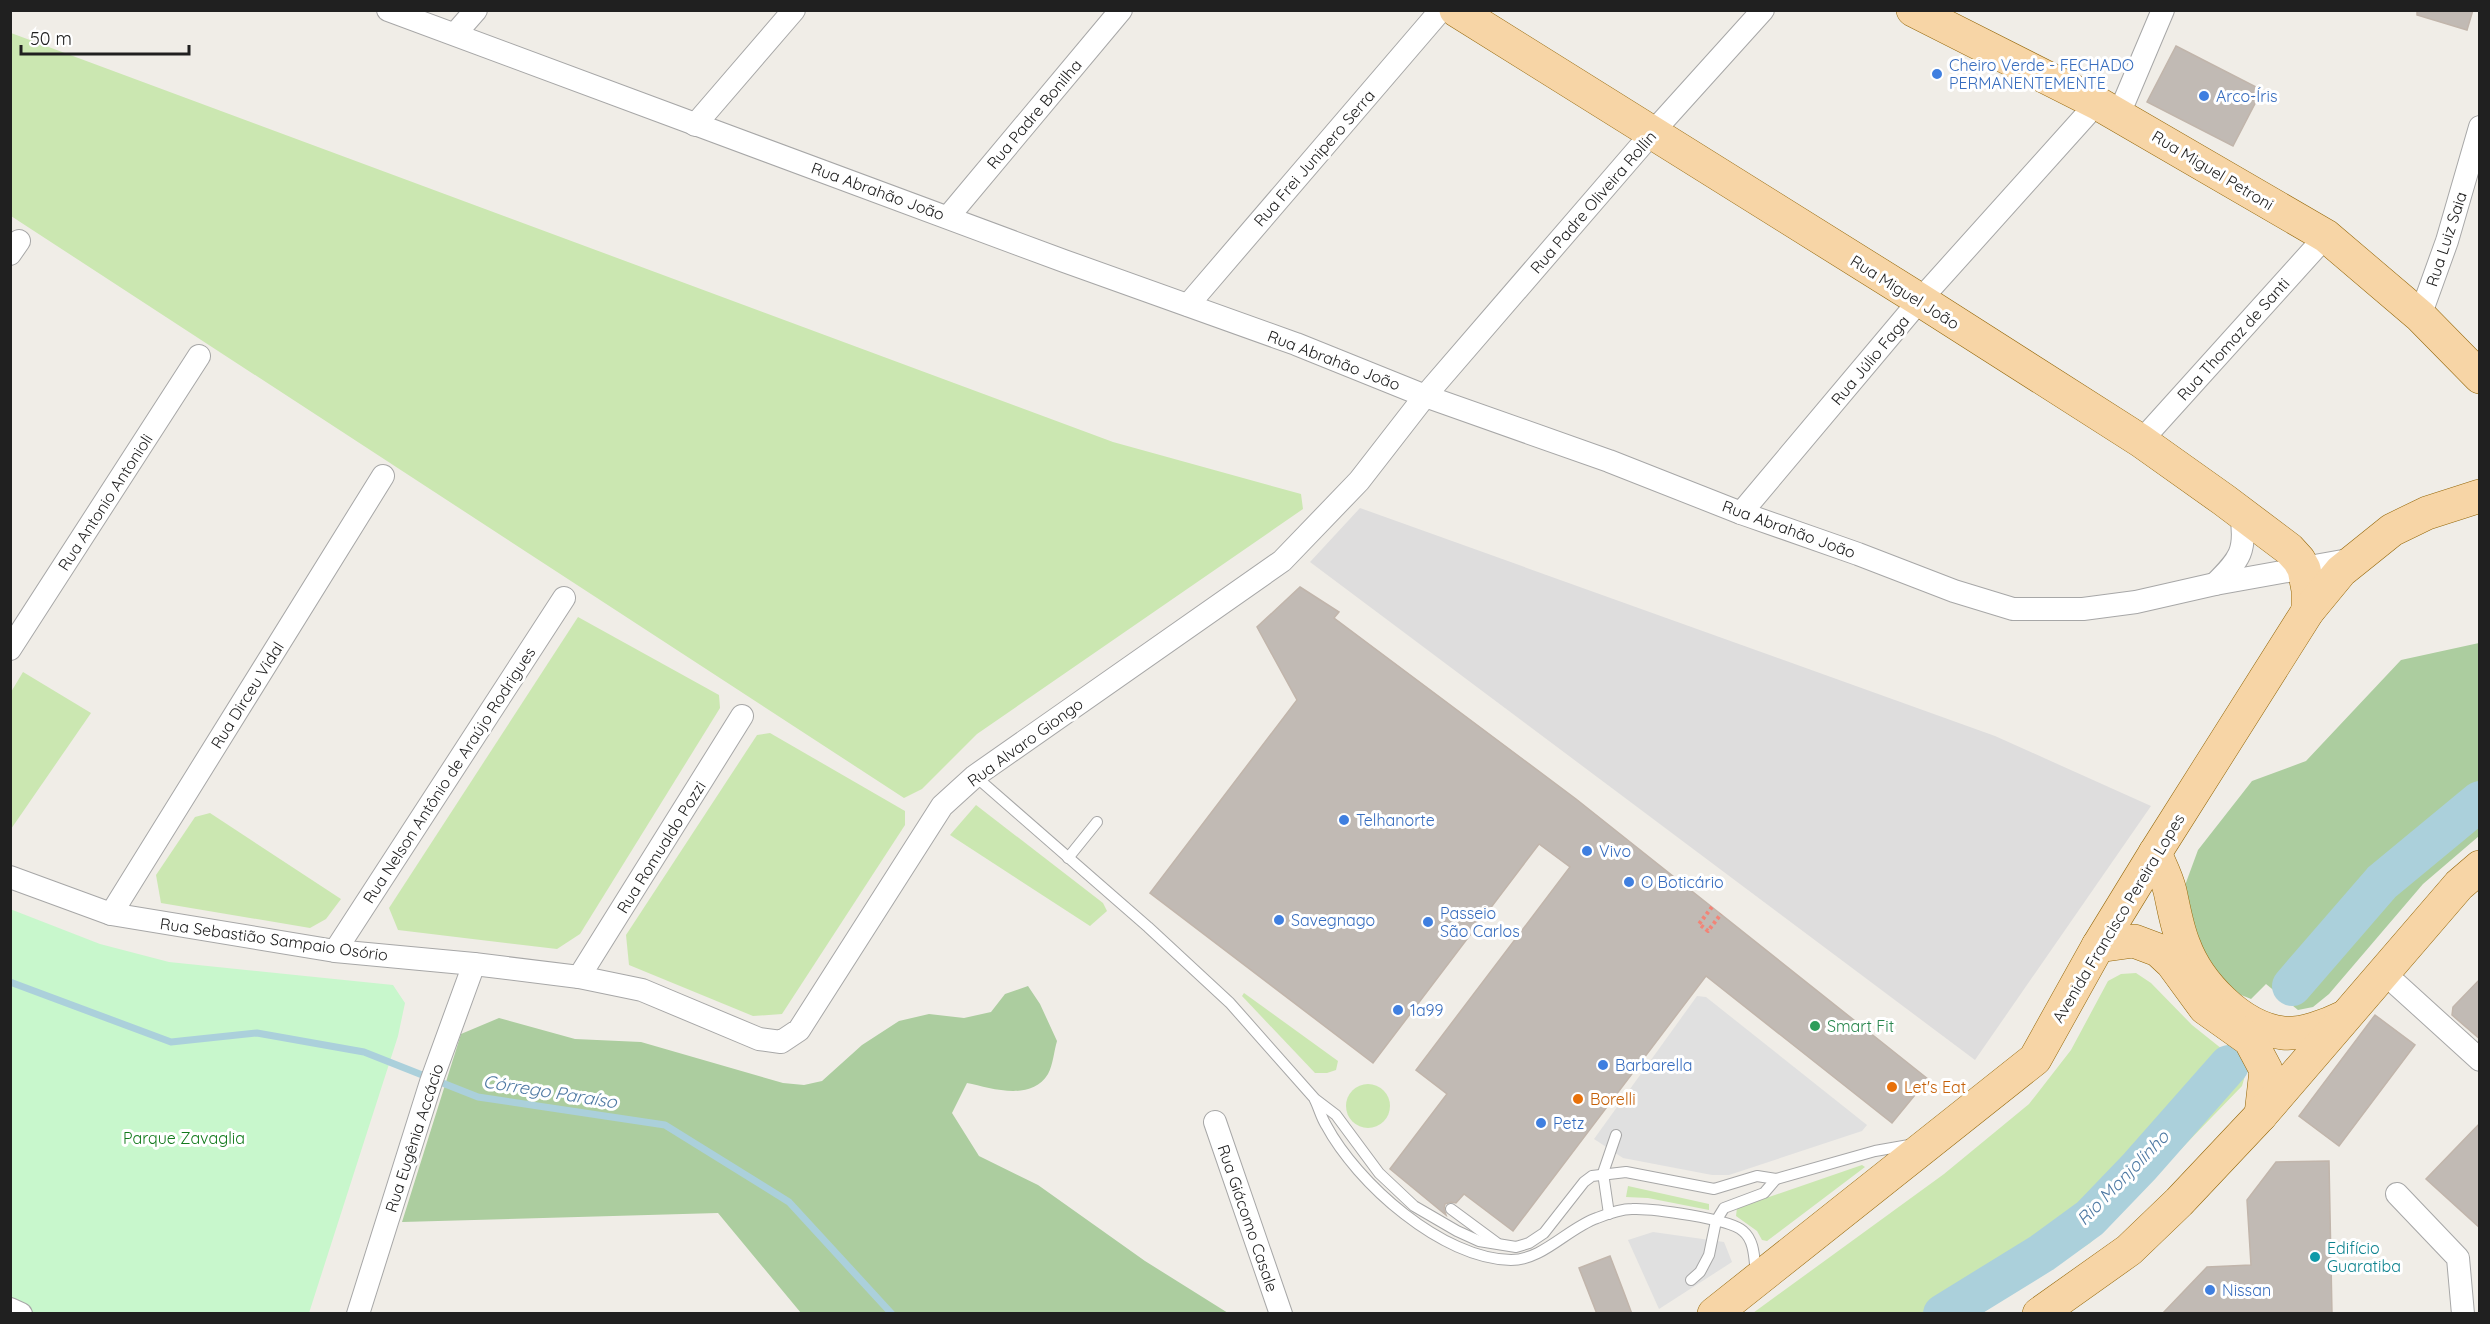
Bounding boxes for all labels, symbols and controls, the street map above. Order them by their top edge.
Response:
scale bar [21,18,189,56]
text: 50 m [30,27,72,50]
street label: Rua Padre Bonilha [982,55,1086,173]
place label: Cheiro Verde - FECHADO PERMANENTEMENTE [1949,55,2134,93]
marker: Cheiro Verde - FECHADO PERMANENTEMENTE [1930,67,1944,81]
street label: Rua Frei Junipero Serra [1249,86,1379,230]
place label: Arco-Íris [2216,86,2277,106]
marker: Arco-Íris [2197,89,2211,103]
street label: Rua Miguel Petroni [2149,126,2277,214]
street label: Rua Padre Oliveira Rollin [1526,127,1660,277]
street label: Rua Abrahão João [809,158,947,224]
street label: Rua Luiz Saia [2421,189,2471,289]
street label: Rua Miguel João [1847,251,1963,333]
street label: Rua Thomaz de Santi [2173,273,2293,405]
street label: Rua Júlio Faga [1827,311,1913,409]
street label: Rua Abrahão João [1265,326,1403,394]
street label: Rua Antonio Antonioli [53,430,157,574]
street label: Rua Abrahão João [1720,496,1858,562]
street label: Rua Dirceu Vidal [206,638,288,752]
street label: Rua Nelson Antônio de Araújo Rodrigues [358,643,540,907]
street label: Rua Alvaro Giongo [963,693,1087,791]
street label: Rua Romualdo Pozzi [612,777,710,917]
place label: Telhanorte [1356,810,1435,830]
street label: Avenida Francisco Pereira Lopes [2048,810,2188,1026]
marker: Telhanorte [1337,813,1351,827]
place label: Vivo [1599,841,1631,861]
marker: Vivo [1580,844,1594,858]
place label: O Boticário [1641,872,1724,892]
marker: O Boticário [1622,875,1636,889]
place label: Passeio São Carlos [1440,903,1520,941]
place label: Savegnago [1291,910,1375,930]
street label: Rua Sebastião Sampaio Osório [159,913,389,965]
marker: Savegnago [1272,913,1286,927]
marker: Passeio São Carlos [1421,915,1435,929]
place label: 1a99 [1410,1000,1444,1020]
marker: 1a99 [1391,1003,1405,1017]
place label: Smart Fit [1827,1016,1894,1036]
marker: Smart Fit [1808,1019,1822,1033]
place label: Barbarella [1615,1055,1693,1075]
marker: Barbarella [1596,1058,1610,1072]
street label: Rua Eugênia Accácio [381,1061,447,1215]
water label: Córrego Paraíso [482,1070,620,1114]
place label: Let's Eat [1904,1077,1966,1097]
marker: Let's Eat [1885,1080,1899,1094]
place label: Borelli [1590,1089,1636,1109]
marker: Borelli [1571,1092,1585,1106]
place label: Petz [1553,1113,1585,1133]
marker: Petz [1534,1116,1548,1130]
water label: Rio Monjolinho [2072,1125,2174,1230]
park label: Parque Zavaglia [123,1128,245,1148]
street label: Rua Giácomo Casale [1213,1142,1283,1294]
place label: Edifício Guaratiba [2327,1238,2401,1276]
marker: Edifício Guaratiba [2308,1250,2322,1264]
place label: Nissan [2222,1280,2271,1300]
marker: Nissan [2203,1283,2217,1297]

